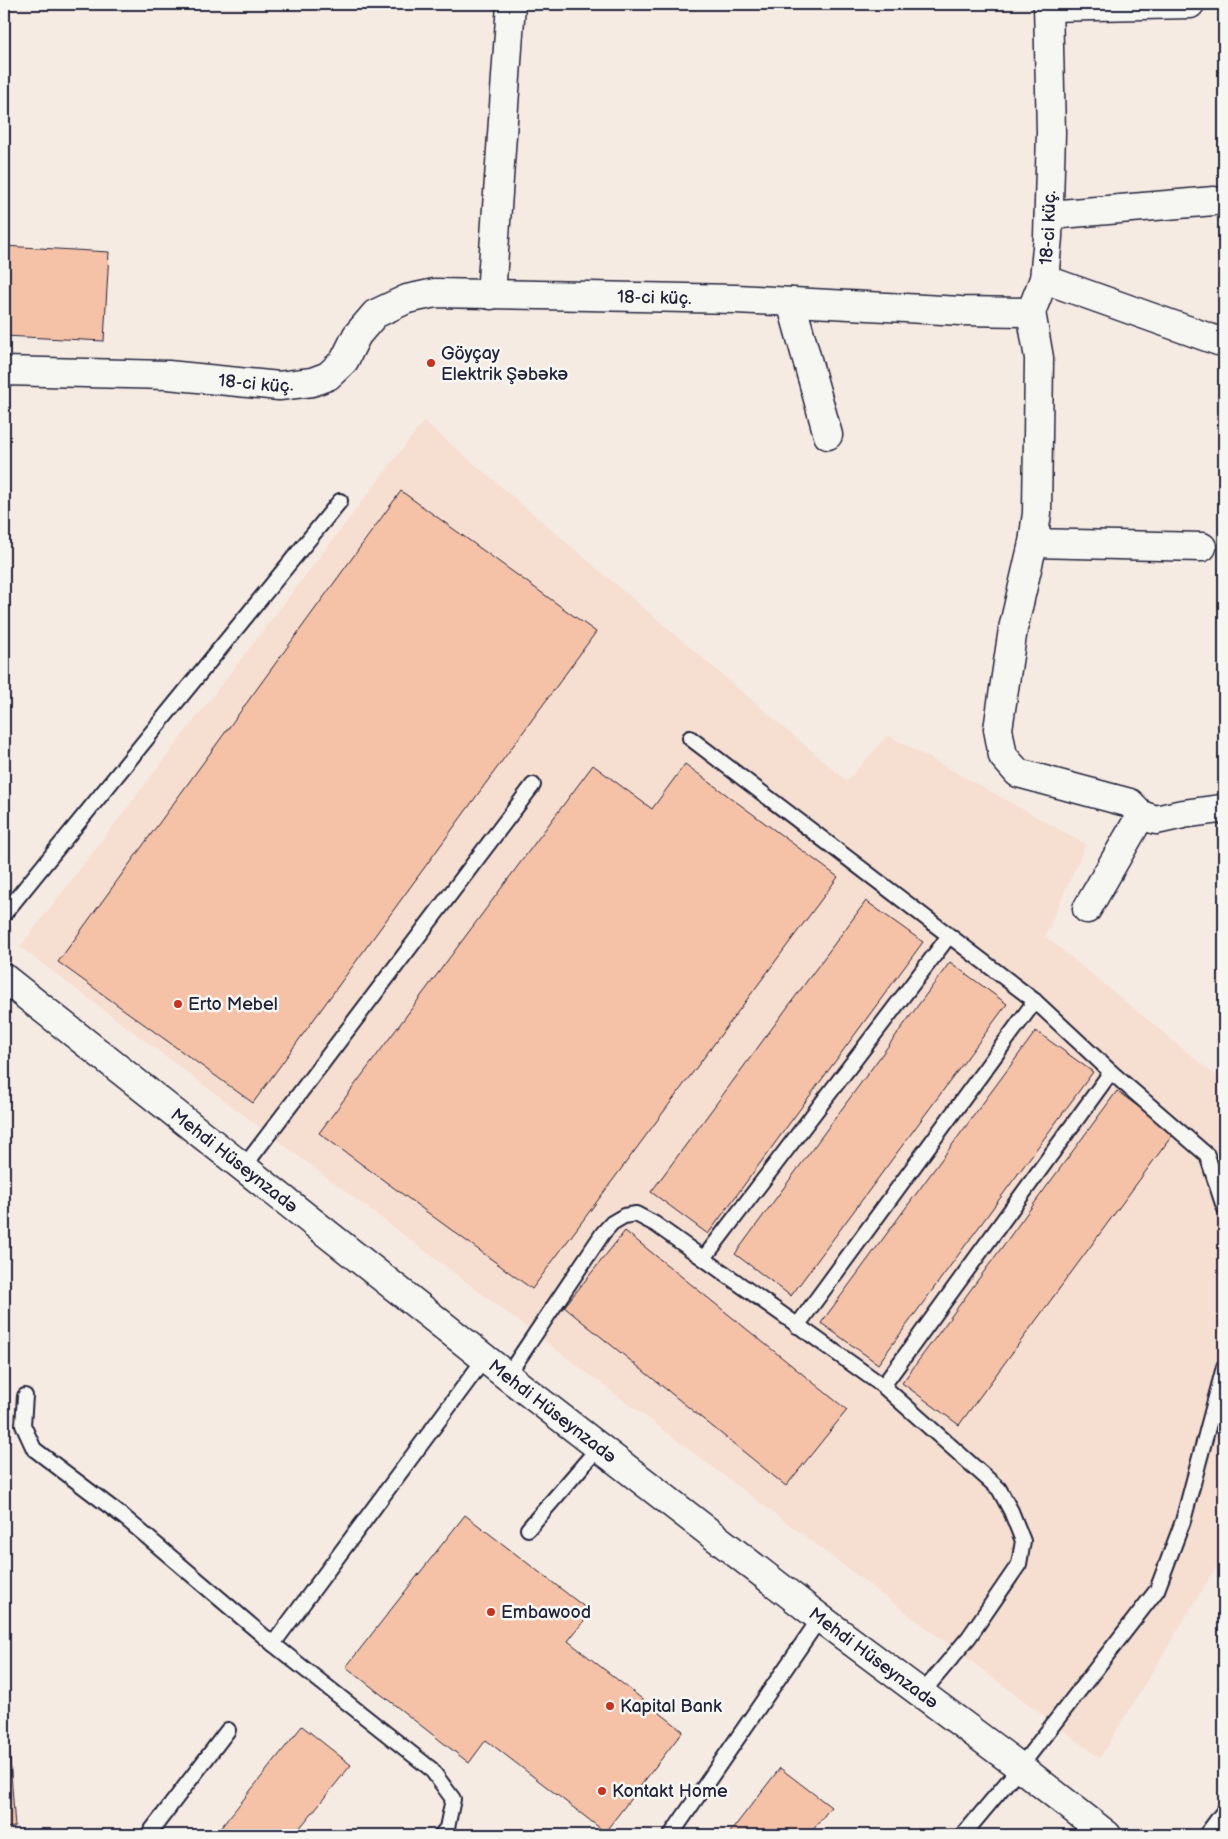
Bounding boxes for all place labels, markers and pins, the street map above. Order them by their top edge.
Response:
place label: Göyçay Elektrik Şəbəkə [441,343,568,385]
marker: Göyçay Elektrik Şəbəkə [425,357,437,369]
place label: Erto Mebel [188,994,278,1015]
marker: Erto Mebel [172,998,184,1010]
place label: Embawood [501,1602,591,1623]
marker: Embawood [485,1606,497,1618]
place label: Kapital Bank [620,1696,722,1717]
marker: Kapital Bank [604,1700,616,1712]
place label: Kontakt Home [612,1781,728,1802]
marker: Kontakt Home [596,1785,608,1797]

